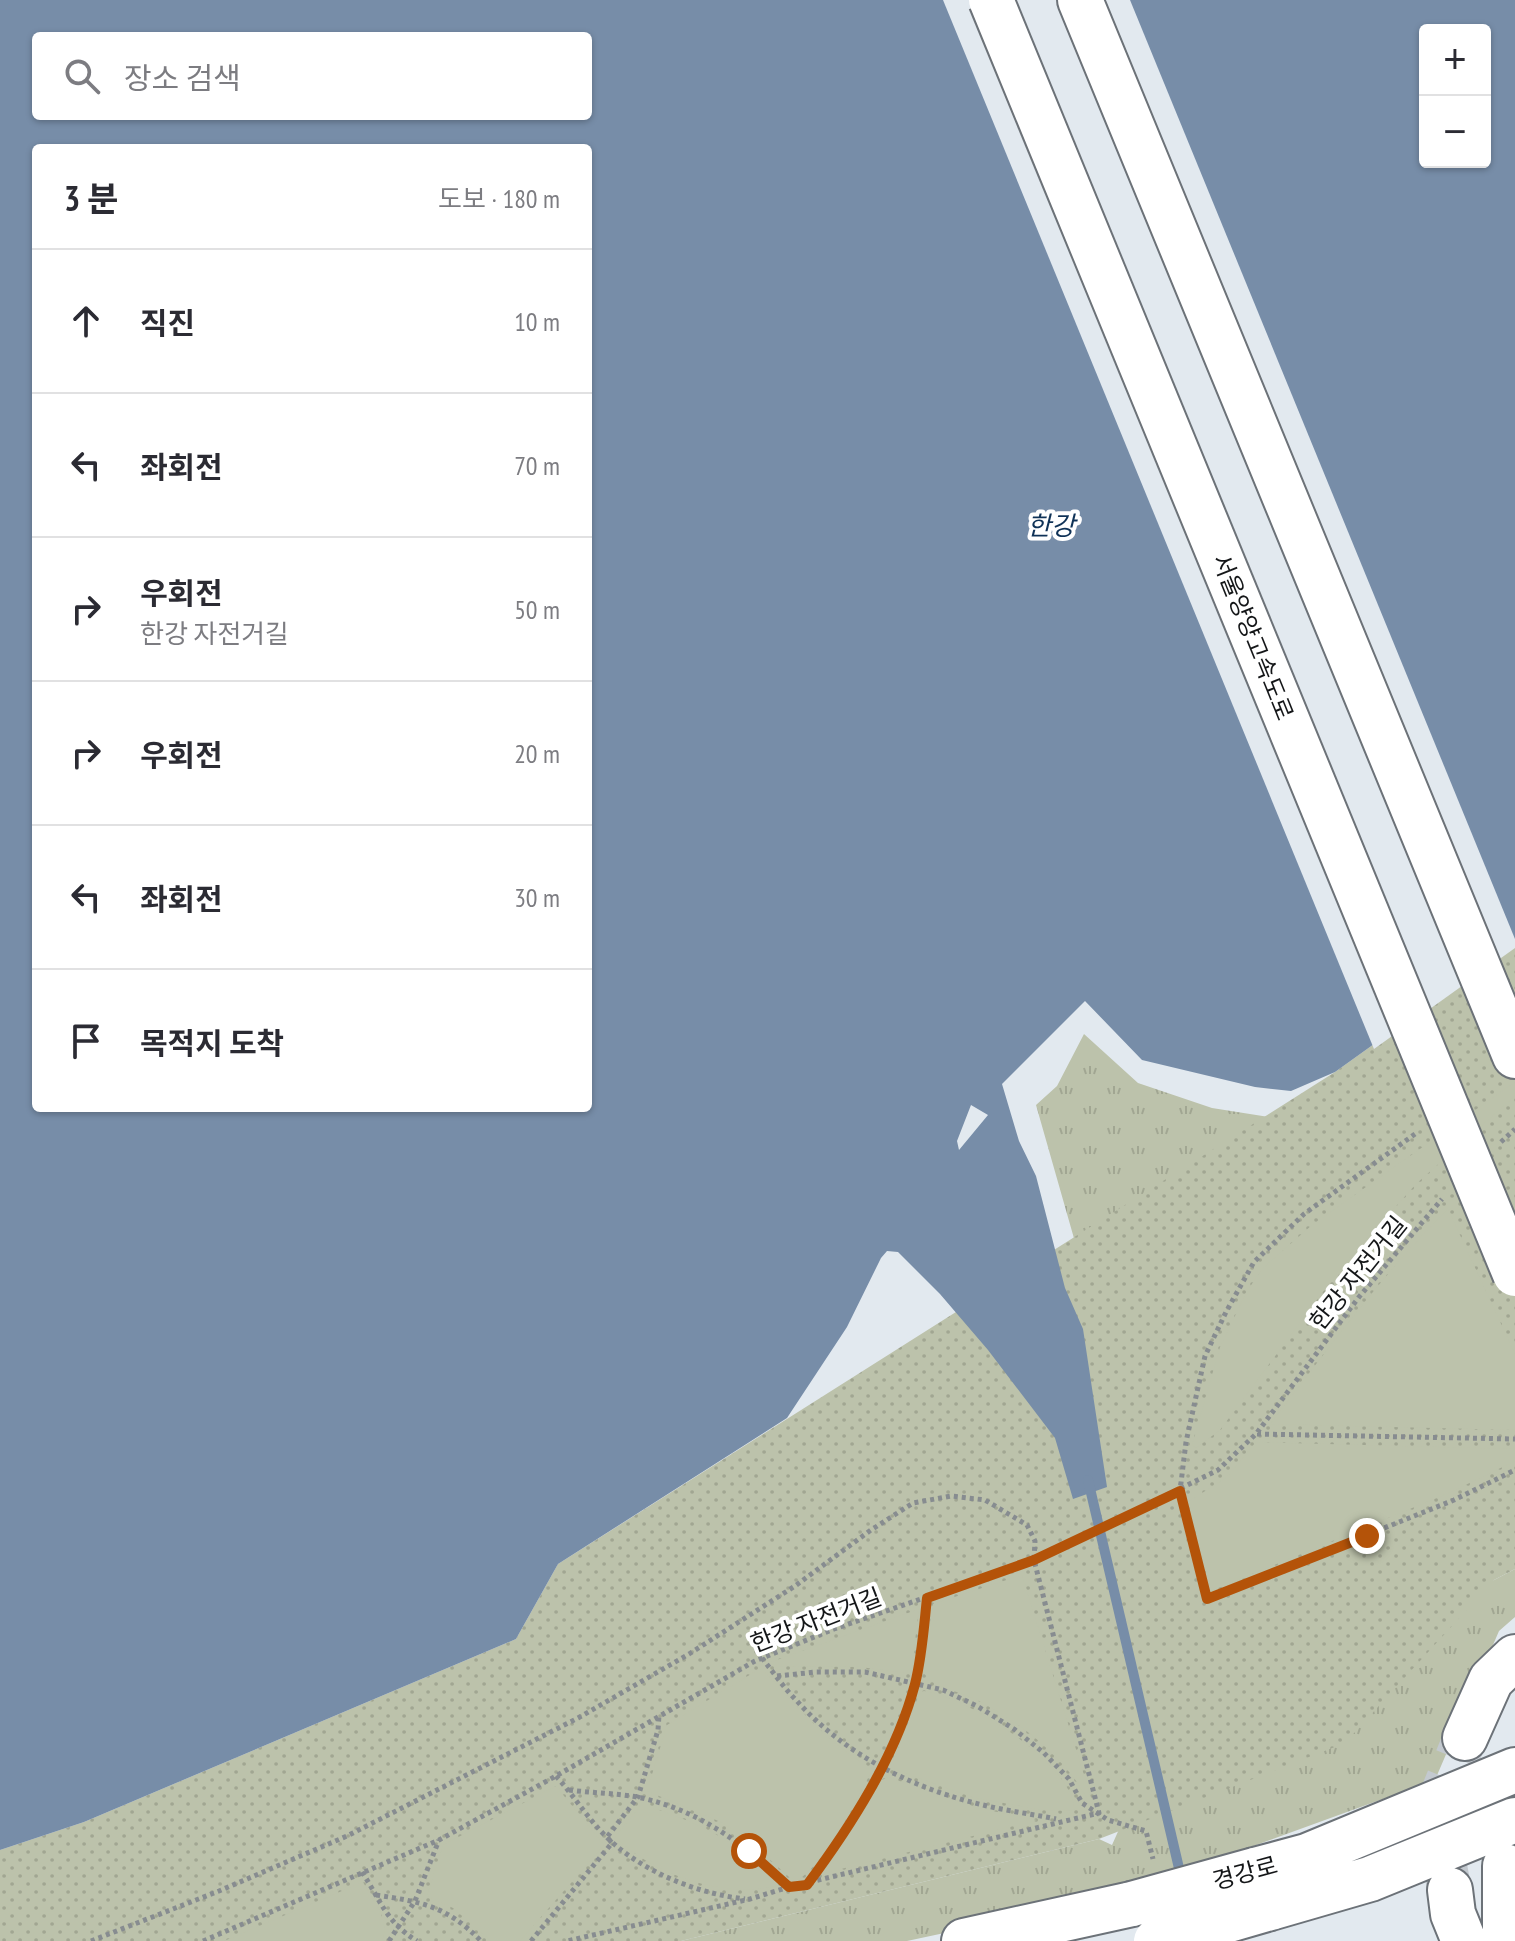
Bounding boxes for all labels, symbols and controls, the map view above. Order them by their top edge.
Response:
map controls [1419,24,1491,168]
button: + [1419,24,1491,96]
search box [32,32,592,120]
icon: search [60,54,104,98]
text: 장소 검색 [124,58,241,97]
button: − [1419,96,1491,168]
text: 3 분 [64,176,119,220]
text: 도보 · 180 m [438,182,560,215]
icon: ahead [64,299,108,343]
text: 직진 [140,303,195,342]
text: 10 m [514,305,560,338]
icon: left [64,443,108,487]
text: 좌회전 [140,447,223,486]
text: 70 m [514,449,560,482]
water label: 한강 [1027,509,1078,542]
street label: 서울양양고속도로 [1206,549,1300,725]
text: 우회전 [140,573,223,612]
icon: right [64,587,108,631]
text: 50 m [514,593,560,626]
text: 한강 자전거길 [140,617,289,650]
icon: right [64,731,108,775]
text: 우회전 [140,735,223,774]
text: 20 m [514,737,560,770]
icon: left [64,875,108,919]
text: 좌회전 [140,879,223,918]
text: 30 m [514,881,560,914]
icon: arrive [64,1019,108,1063]
text: 목적지 도착 [140,1023,284,1062]
street label: 한강 자전거길 [1303,1210,1413,1336]
route end [1349,1518,1385,1554]
street label: 한강 자전거길 [746,1581,886,1659]
route start [731,1833,767,1869]
street label: 경강로 [1209,1849,1281,1897]

